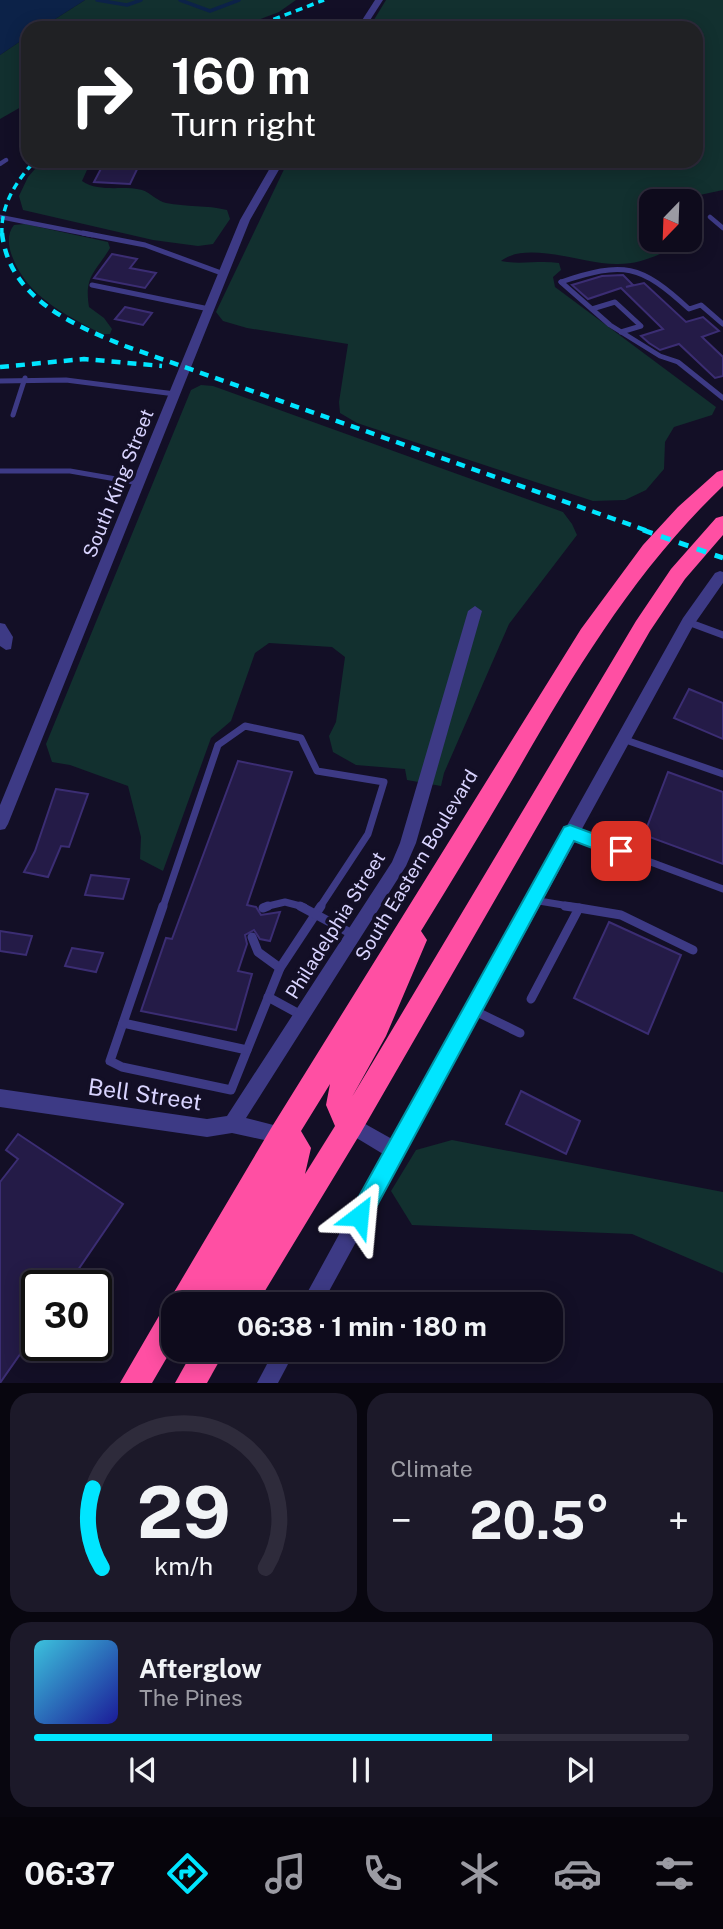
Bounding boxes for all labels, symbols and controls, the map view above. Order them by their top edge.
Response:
text: 160 m [171,47,311,105]
icon: right [56,49,147,140]
text: Turn right [171,106,316,143]
north arrow [639,189,702,252]
map controls [639,189,702,252]
street label: South King Street [78,406,158,560]
street label: South Eastern Boulevard [350,766,482,964]
pin [591,821,651,881]
icon: arrive [602,832,640,870]
street label: Philadelphia Street [281,847,389,1003]
street label: Bell Street [86,1073,204,1115]
position arrow [322,1179,396,1253]
speed limit sign: 30 [21,1270,112,1361]
text: 06:38 · 1 min · 180 m [237,1311,487,1342]
text: Climate [391,1455,473,1482]
text: 29 [136,1470,230,1555]
text: 20.5° [470,1490,610,1551]
text: − [391,1498,412,1543]
text: + [668,1498,689,1543]
text: km/h [154,1551,213,1581]
text: Afterglow [139,1653,262,1684]
text: The Pines [139,1684,243,1711]
icon: previous [124,1751,162,1789]
icon: pause [342,1751,380,1789]
icon: next [561,1751,599,1789]
icon: directions [163,1849,212,1898]
icon: music [261,1849,310,1898]
icon: phone [358,1849,407,1898]
icon: climate [455,1849,504,1898]
icon: car [553,1849,602,1898]
icon: filters [650,1849,699,1898]
text: 06:37 [24,1855,115,1892]

